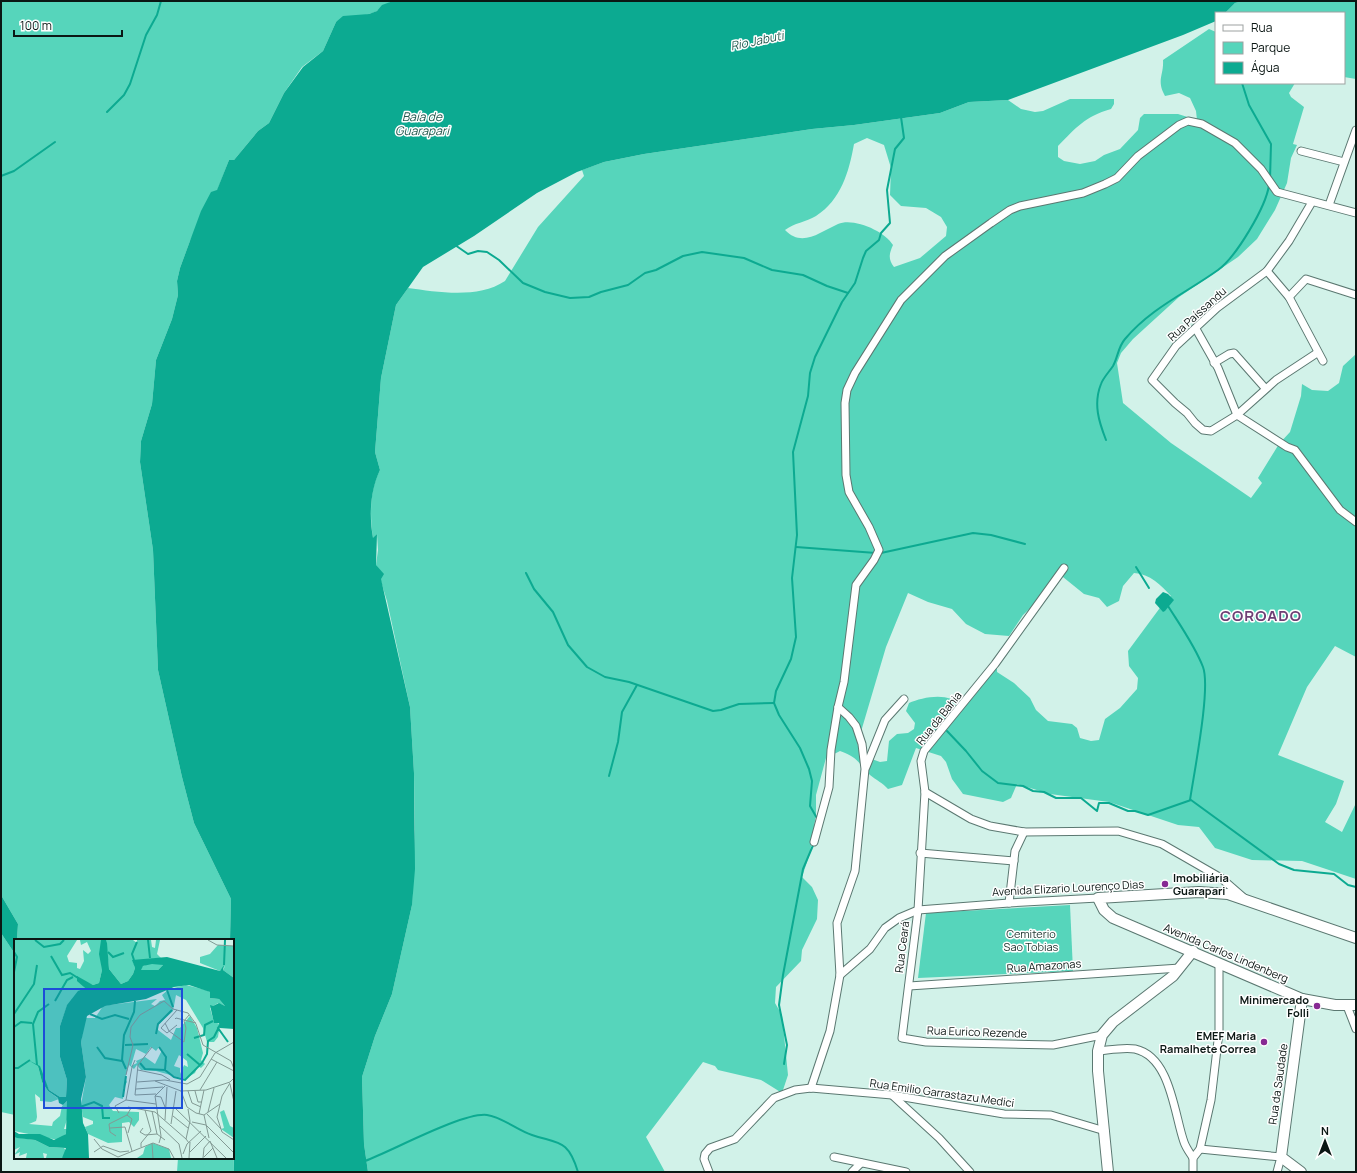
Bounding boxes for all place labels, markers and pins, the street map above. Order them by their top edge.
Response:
place label: Imobiliária Guarapari [1173,870,1229,898]
marker: Imobiliária Guarapari [1160,879,1170,889]
place label: Minimercado Folli [1240,992,1309,1020]
marker: Minimercado Folli [1312,1001,1322,1011]
place label: EMEF Maria Ramalhete Correa [1160,1028,1256,1056]
marker: EMEF Maria Ramalhete Correa [1259,1037,1269,1047]

